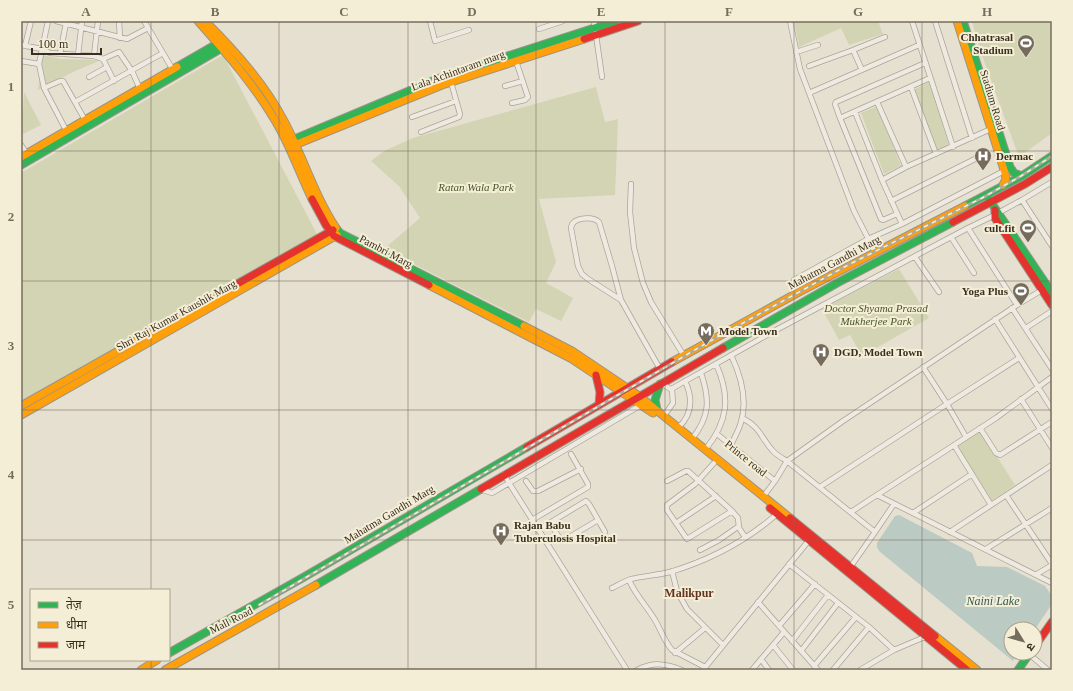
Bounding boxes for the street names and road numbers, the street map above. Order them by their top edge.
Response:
street label: Lala Achintaram marg [410,47,507,93]
street label: Stadium Road [978,68,1008,132]
street label: Pambri Marg [358,232,415,270]
street label: Mahatma Gandhi Marg [786,232,883,291]
street label: Shri Raj Kumar Kaushik Marg [114,277,239,353]
street label: Prince road [723,437,770,479]
street label: Mahatma Gandhi Marg [342,482,437,546]
street label: Mall Road [207,604,255,636]

